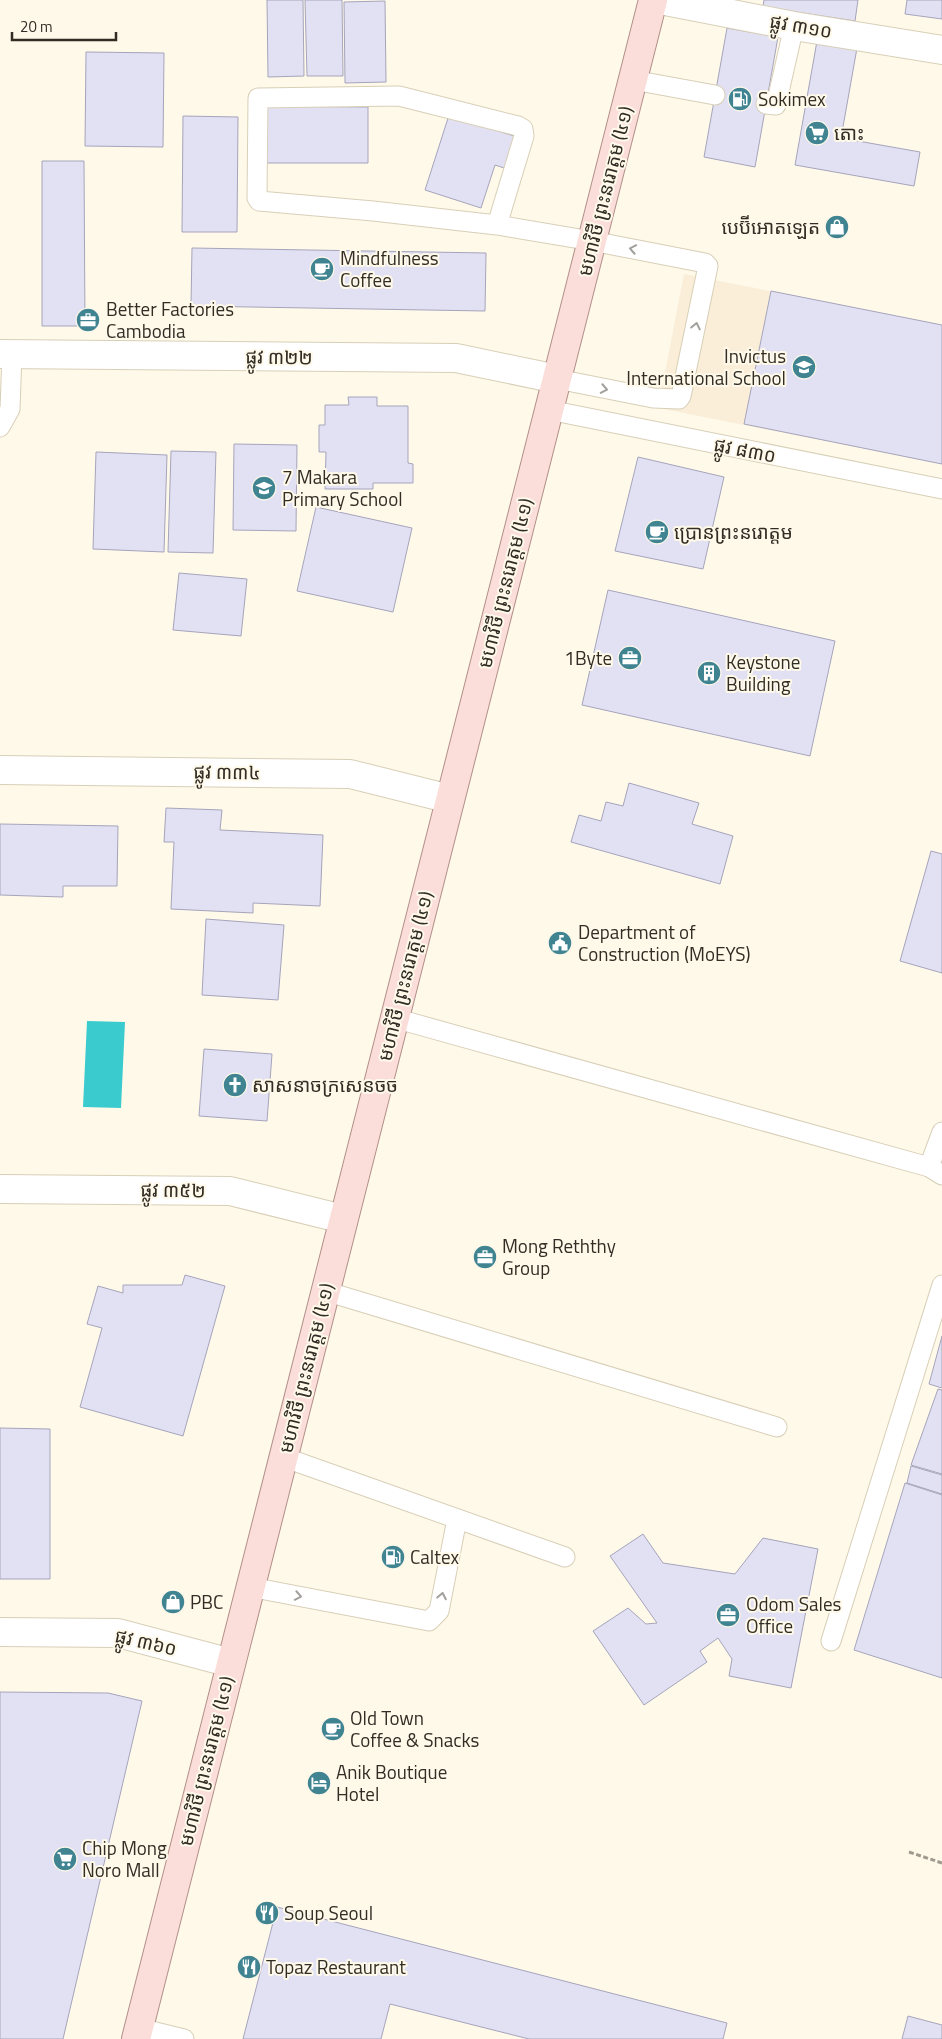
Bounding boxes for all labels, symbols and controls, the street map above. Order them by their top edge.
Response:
street label: ផ្លូវ ៣១០ [767,6,835,49]
scale bar [12,10,116,42]
text: 20 m [20,15,53,38]
place label: Sokimex [758,84,826,113]
fuel station icon: Sokimex [727,86,753,112]
street label: មហាវិថី ព្រះនរោត្តម (៤១) [569,103,640,279]
place label: តោះ [834,118,864,147]
supermarket icon: តោះ [804,120,830,146]
place label: បេប៊ីអោតឡេត [722,212,820,241]
shop icon: បេប៊ីអោតឡេត [824,214,850,240]
place label: Mindfulness Coffee [340,243,439,294]
one-way arrow [628,244,637,255]
cafe icon: Mindfulness Coffee [309,256,335,282]
place label: Better Factories Cambodia [106,294,234,345]
office icon: Better Factories Cambodia [75,307,101,333]
one-way arrow [690,322,701,331]
street label: ផ្លូវ ៣២២ [245,341,313,375]
place label: Invictus International School [626,341,786,392]
school or university icon: Invictus International School [791,354,817,380]
one-way arrow [600,383,609,393]
street label: ផ្លូវ ៨៣០ [711,429,779,473]
place label: 7 Makara Primary School [282,462,403,513]
school or university icon: 7 Makara Primary School [251,475,277,501]
street label: មហាវិថី ព្រះនរោត្តម (៤១) [469,495,540,671]
place label: ប្រោនព្រះនរោត្តម [674,517,793,546]
cafe icon: ប្រោនព្រះនរោត្តម [644,519,670,545]
place label: 1Byte [564,643,612,672]
office icon: 1Byte [617,645,643,671]
place label: Keystone Building [726,647,800,698]
building icon: Keystone Building [696,660,722,686]
street label: ផ្លូវ ៣៣៤ [193,756,261,790]
street label: មហាវិថី ព្រះនរោត្តម (៤១) [369,888,440,1064]
place label: Department of Construction (MoEYS) [578,917,751,968]
public building icon: Department of Construction (MoEYS) [547,930,573,956]
place label: សាសនាចក្រសេនចច [252,1070,398,1099]
church icon: សាសនាចក្រសេនចច [222,1072,248,1098]
street label: ផ្លូវ ៣៥២ [140,1174,206,1208]
place label: Mong Reththy Group [502,1231,616,1282]
office icon: Mong Reththy Group [472,1244,498,1270]
street label: មហាវិថី ព្រះនរោត្តម (៤១) [270,1280,341,1456]
place label: Caltex [410,1542,459,1571]
fuel station icon: Caltex [380,1544,406,1570]
place label: PBC [190,1587,223,1616]
shop icon: PBC [160,1589,186,1615]
place label: Odom Sales Office [746,1589,841,1640]
one-way arrow [294,1590,302,1601]
one-way arrow [436,1592,447,1601]
office icon: Odom Sales Office [715,1602,741,1628]
street label: ផ្លូវ ៣៦០ [111,1620,180,1666]
street label: មហាវិថី ព្រះនរោត្តម (៤១) [170,1673,241,1849]
place label: Old Town Coffee & Snacks [350,1703,480,1754]
cafe icon: Old Town Coffee & Snacks [320,1716,346,1742]
place label: Anik Boutique Hotel [336,1757,447,1808]
hotel icon: Anik Boutique Hotel [306,1770,332,1796]
place label: Chip Mong Noro Mall [82,1833,167,1884]
supermarket icon: Chip Mong Noro Mall [52,1846,78,1872]
place label: Soup Seoul [284,1898,373,1927]
restaurant icon: Soup Seoul [254,1900,280,1926]
place label: Topaz Restaurant [266,1952,406,1981]
restaurant icon: Topaz Restaurant [236,1954,262,1980]

